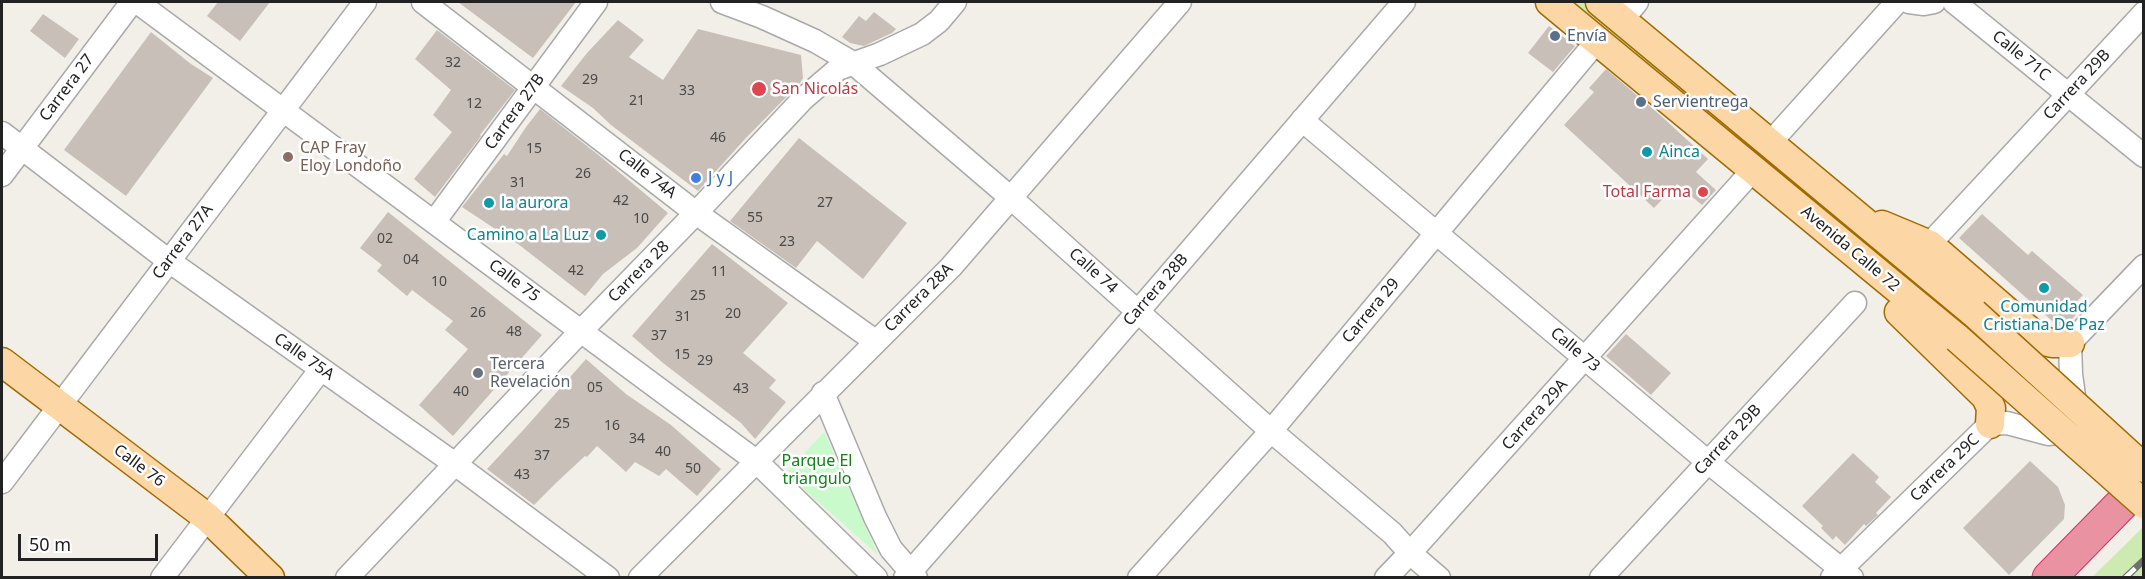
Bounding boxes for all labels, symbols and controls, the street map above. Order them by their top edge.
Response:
place label: Envía [1567,26,1607,46]
street label: Calle 71C [1988,27,2054,85]
marker: Envía [1548,29,1562,43]
street label: Carrera 29B [2040,46,2114,124]
street label: Carrera 27 [36,51,98,125]
house number: 32 [445,55,461,71]
street label: Carrera 27B [481,70,549,154]
house number: 29 [582,72,598,88]
place label: San Nicolás [772,79,858,99]
marker: San Nicolás [750,80,768,98]
house number: 33 [679,83,695,99]
place label: Servientrega [1653,92,1748,112]
house number: 21 [629,93,645,109]
marker: Servientrega [1634,95,1648,109]
house number: 12 [466,96,482,112]
house number: 46 [710,130,726,146]
place label: CAP Fray Eloy Londoño [300,138,402,176]
house number: 15 [526,141,542,157]
place label: Ainca [1659,142,1700,162]
street label: Calle 74A [614,145,680,203]
marker: Ainca [1640,145,1654,159]
marker: CAP Fray Eloy Londoño [281,150,295,164]
house number: 26 [575,166,591,182]
place label: J y J [708,168,733,188]
marker: J y J [689,171,703,185]
house number: 31 [510,175,526,191]
place label: Total Farma [1603,182,1691,202]
marker: Total Farma [1696,185,1710,199]
place label: la aurora [501,193,568,213]
house number: 42 [613,193,629,209]
house number: 27 [817,195,833,211]
marker: la aurora [482,196,496,210]
street label: Carrera 27A [149,201,217,283]
street label: Avenida Calle 72 [1797,202,1903,296]
house number: 55 [747,210,763,226]
house number: 10 [633,211,649,227]
place label: Camino a La Luz [467,225,589,245]
marker: Camino a La Luz [594,228,608,242]
house number: 02 [377,231,393,247]
house number: 23 [779,234,795,250]
street label: Carrera 28 [604,237,674,307]
street label: Calle 74 [1065,244,1121,298]
street label: Carrera 28B [1120,250,1192,330]
house number: 04 [403,252,419,268]
street label: Calle 75 [485,256,543,306]
street label: Carrera 28A [881,260,957,336]
house number: 42 [568,263,584,279]
house number: 11 [711,264,727,280]
house number: 10 [431,274,447,290]
street label: Carrera 29 [1338,275,1404,347]
marker: Comunidad Cristiana De Paz [2037,281,2051,295]
house number: 25 [690,288,706,304]
place label: Comunidad Cristiana De Paz [1983,297,2105,335]
house number: 26 [470,305,486,321]
house number: 20 [725,306,741,322]
house number: 31 [675,309,691,325]
house number: 48 [506,324,522,340]
street label: Calle 73 [1546,324,1604,376]
house number: 37 [651,328,667,344]
street label: Calle 75A [270,329,338,385]
house number: 15 [674,347,690,363]
house number: 29 [697,353,713,369]
place label: Tercera Revelación [490,354,570,392]
marker: Tercera Revelación [471,366,485,380]
street label: Carrera 29A [1498,376,1572,454]
house number: 05 [587,380,603,396]
house number: 43 [733,381,749,397]
house number: 40 [453,384,469,400]
street label: Carrera 29B [1691,401,1765,479]
house number: 25 [554,416,570,432]
house number: 16 [604,418,620,434]
street label: Carrera 29C [1906,430,1984,506]
house number: 34 [629,431,645,447]
street label: Calle 76 [110,441,168,491]
house number: 40 [655,444,671,460]
house number: 37 [534,448,550,464]
park label: Parque El triangulo [782,451,852,489]
house number: 50 [685,461,701,477]
house number: 43 [514,467,530,483]
scale bar [21,522,160,560]
text: 50 m [29,532,71,556]

